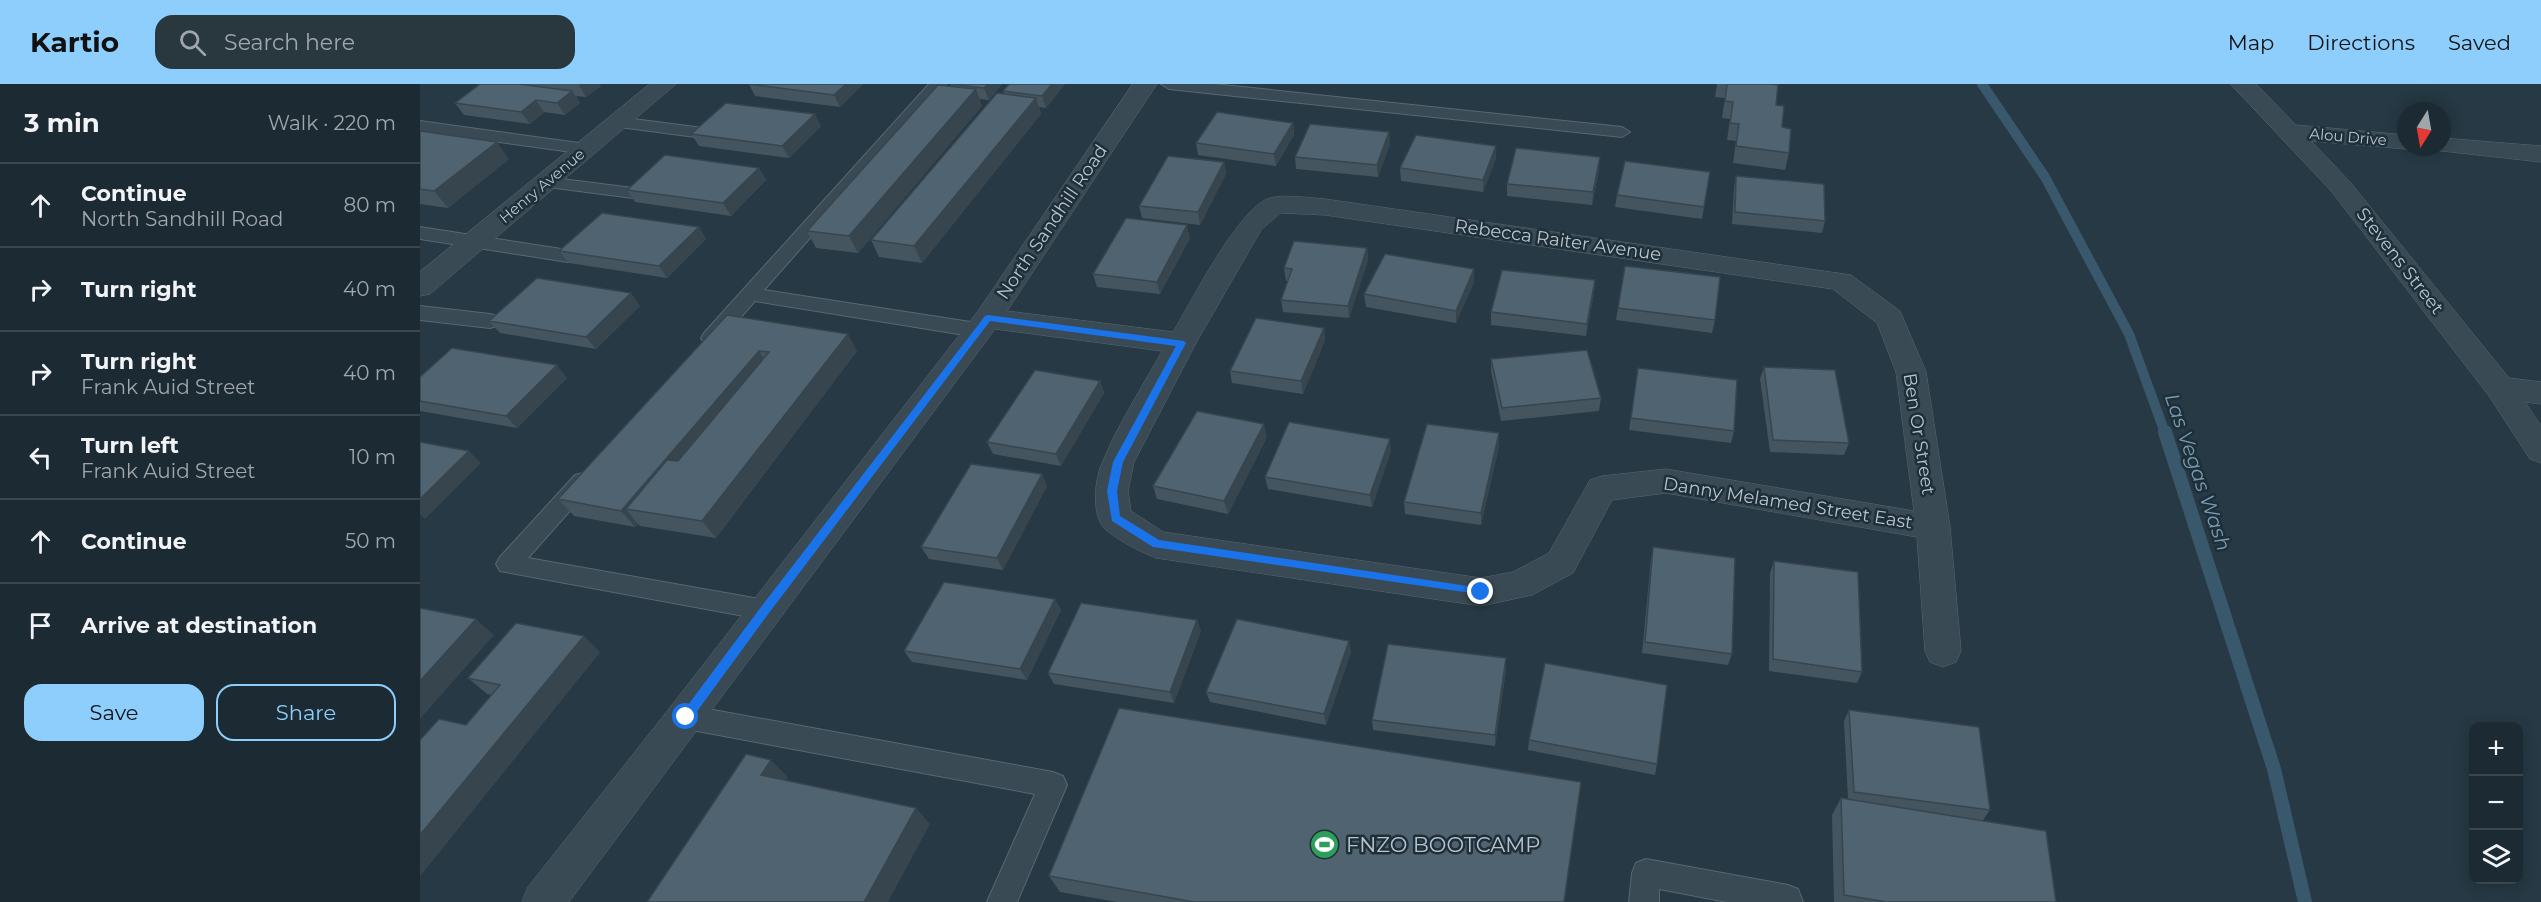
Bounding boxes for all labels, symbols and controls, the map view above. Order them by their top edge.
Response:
search box [155,15,575,69]
text: Kartio [30,25,119,59]
icon: search [176,26,209,59]
text: Search here [224,29,355,56]
text: Map [2228,30,2274,55]
text: Directions [2307,30,2415,55]
text: Saved [2448,30,2511,55]
north arrow [2397,102,2451,156]
text: 3 min [24,107,100,139]
text: Walk · 220 m [268,111,396,135]
street label: Alou Drive [2309,124,2387,149]
street label: North Sandhill Road [992,140,1112,304]
street label: Henry Avenue [495,144,588,227]
text: Continue [81,180,187,207]
icon: ahead [24,189,57,222]
text: 80 m [344,193,396,217]
street label: Stevens Street [2352,203,2448,319]
text: North Sandhill Road [81,207,283,231]
street label: Rebecca Raiter Avenue [1453,215,1663,265]
icon: right [24,273,57,306]
text: Turn right [81,276,196,303]
text: 40 m [343,277,396,301]
text: Turn right [81,348,196,375]
icon: right [24,357,57,390]
text: 40 m [343,361,396,385]
street label: Ben Or Street [1899,372,1939,496]
text: Frank Auid Street [81,375,255,399]
water label: Las Vegas Wash [2160,390,2236,554]
text: Turn left [81,432,179,459]
icon: left [24,441,57,474]
text: 10 m [349,445,396,469]
text: Frank Auid Street [81,459,255,483]
street label: Danny Melamed Street East [1662,472,1914,534]
icon: ahead [24,525,57,558]
text: Continue [81,528,187,555]
text: 50 m [345,529,396,553]
route end [1467,578,1493,604]
icon: arrive [24,609,57,642]
text: Arrive at destination [81,612,317,639]
button: Save [24,684,204,741]
button: Share [216,684,396,741]
route start [672,703,698,729]
map controls [2469,722,2523,884]
button: + [2469,722,2523,776]
button: − [2469,776,2523,830]
sports icon: FNZO BOOTCAMP [1309,829,1341,861]
button: layers [2469,830,2523,884]
place label: FNZO BOOTCAMP [1346,832,1540,857]

